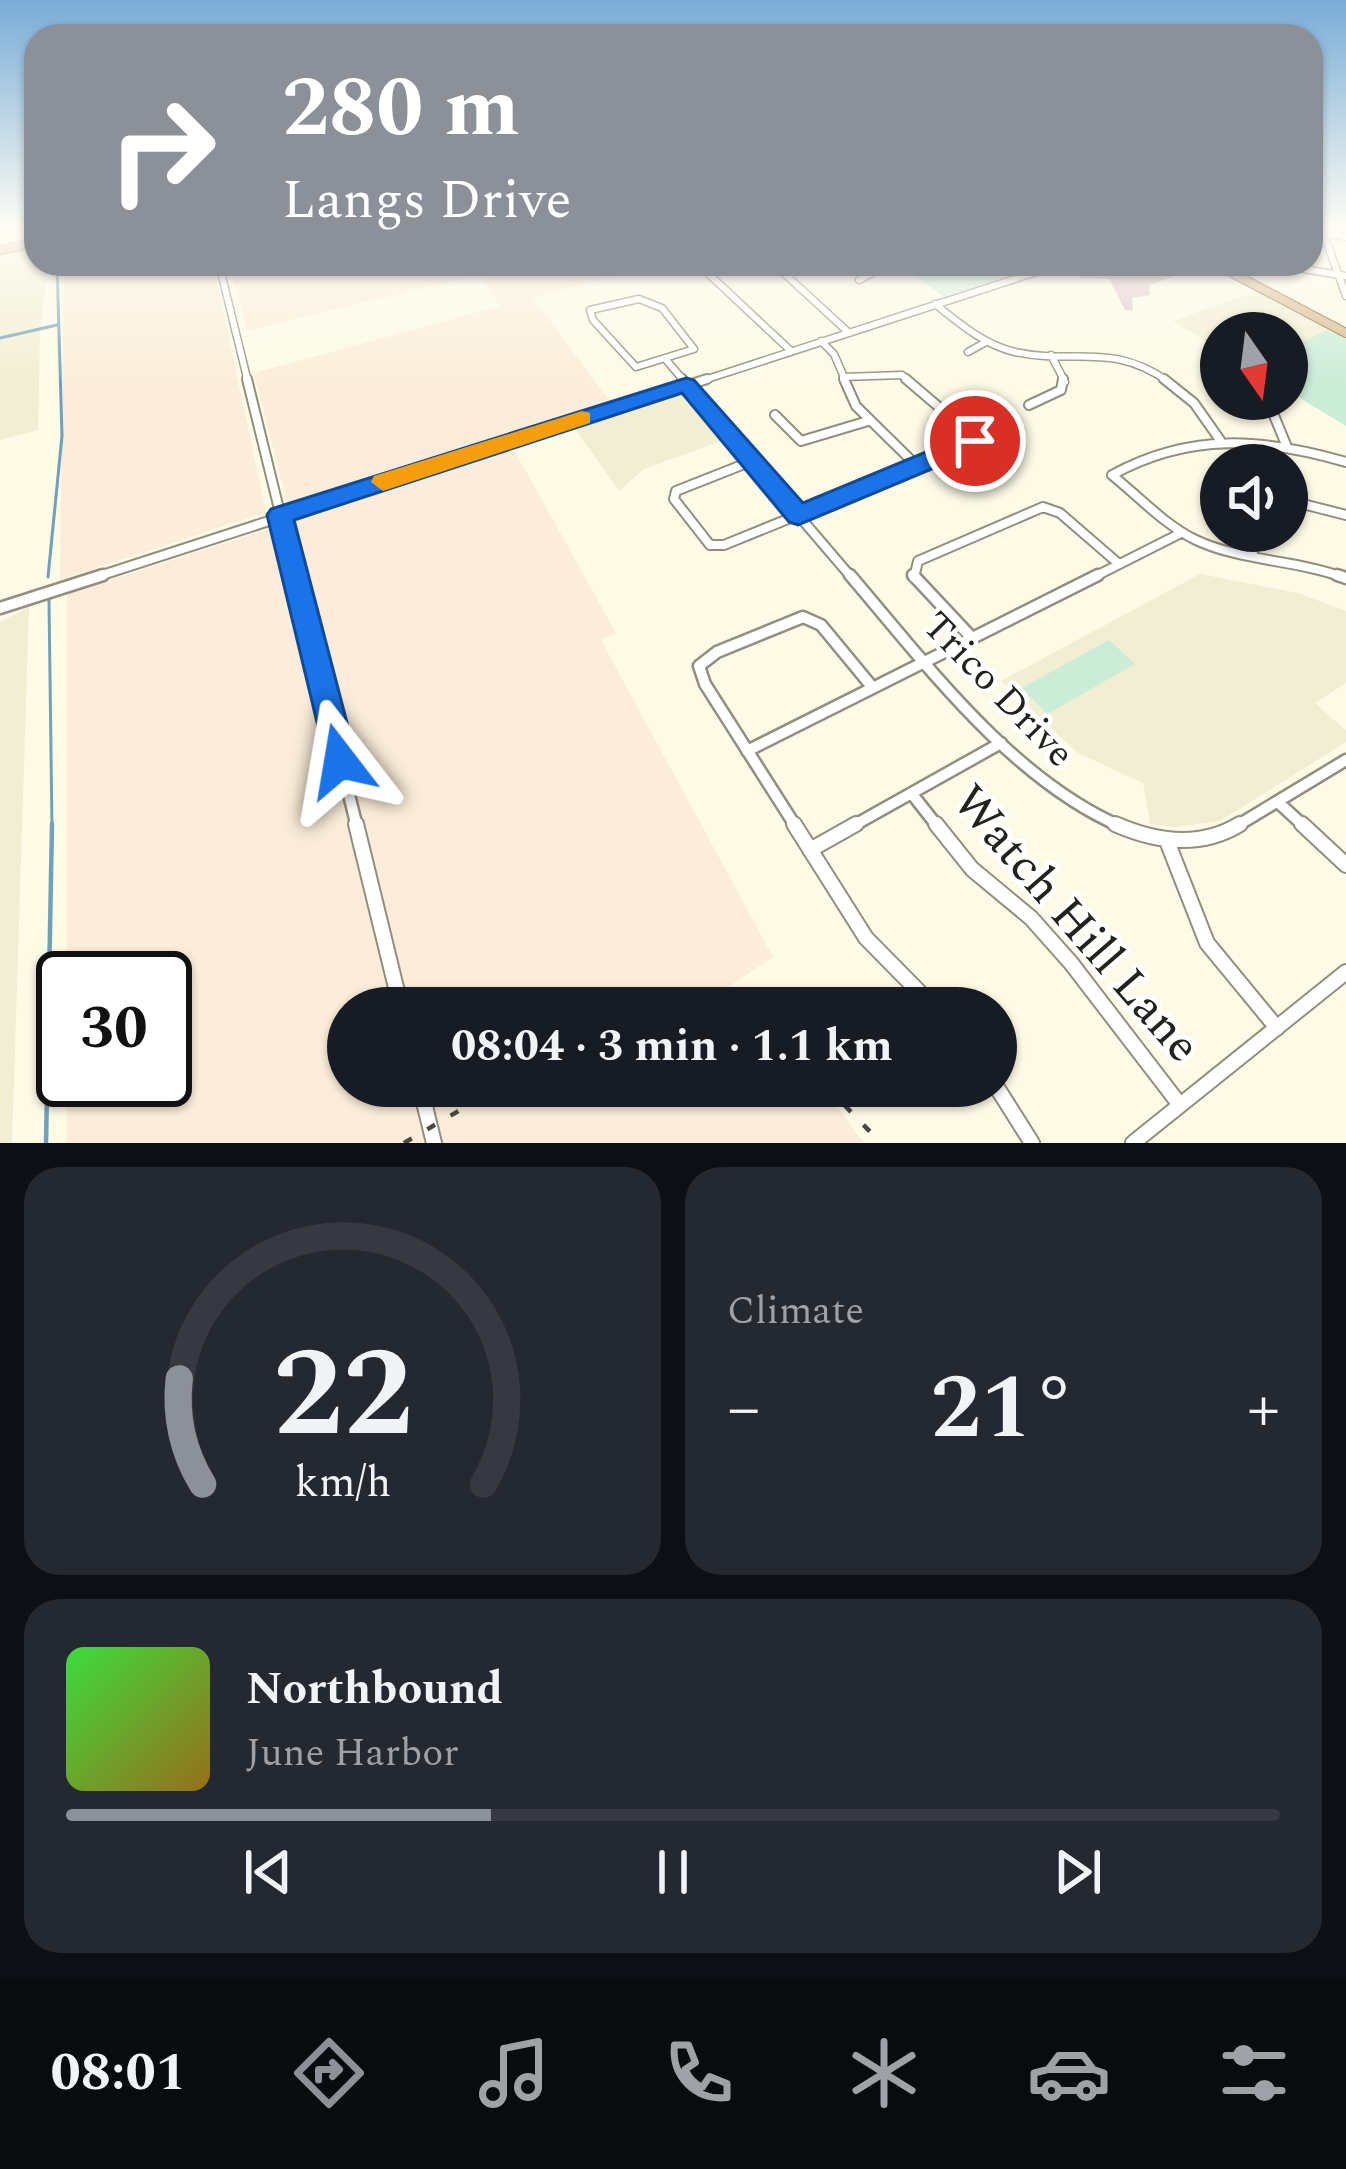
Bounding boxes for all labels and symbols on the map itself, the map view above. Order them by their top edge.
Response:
north arrow [1200,312,1308,420]
pin [924,390,1026,492]
street label: Trico Drive [908,598,1088,782]
position arrow [277,698,403,824]
street label: Watch Hill Lane [934,768,1218,1080]
speed limit sign: 30 [36,951,192,1107]

